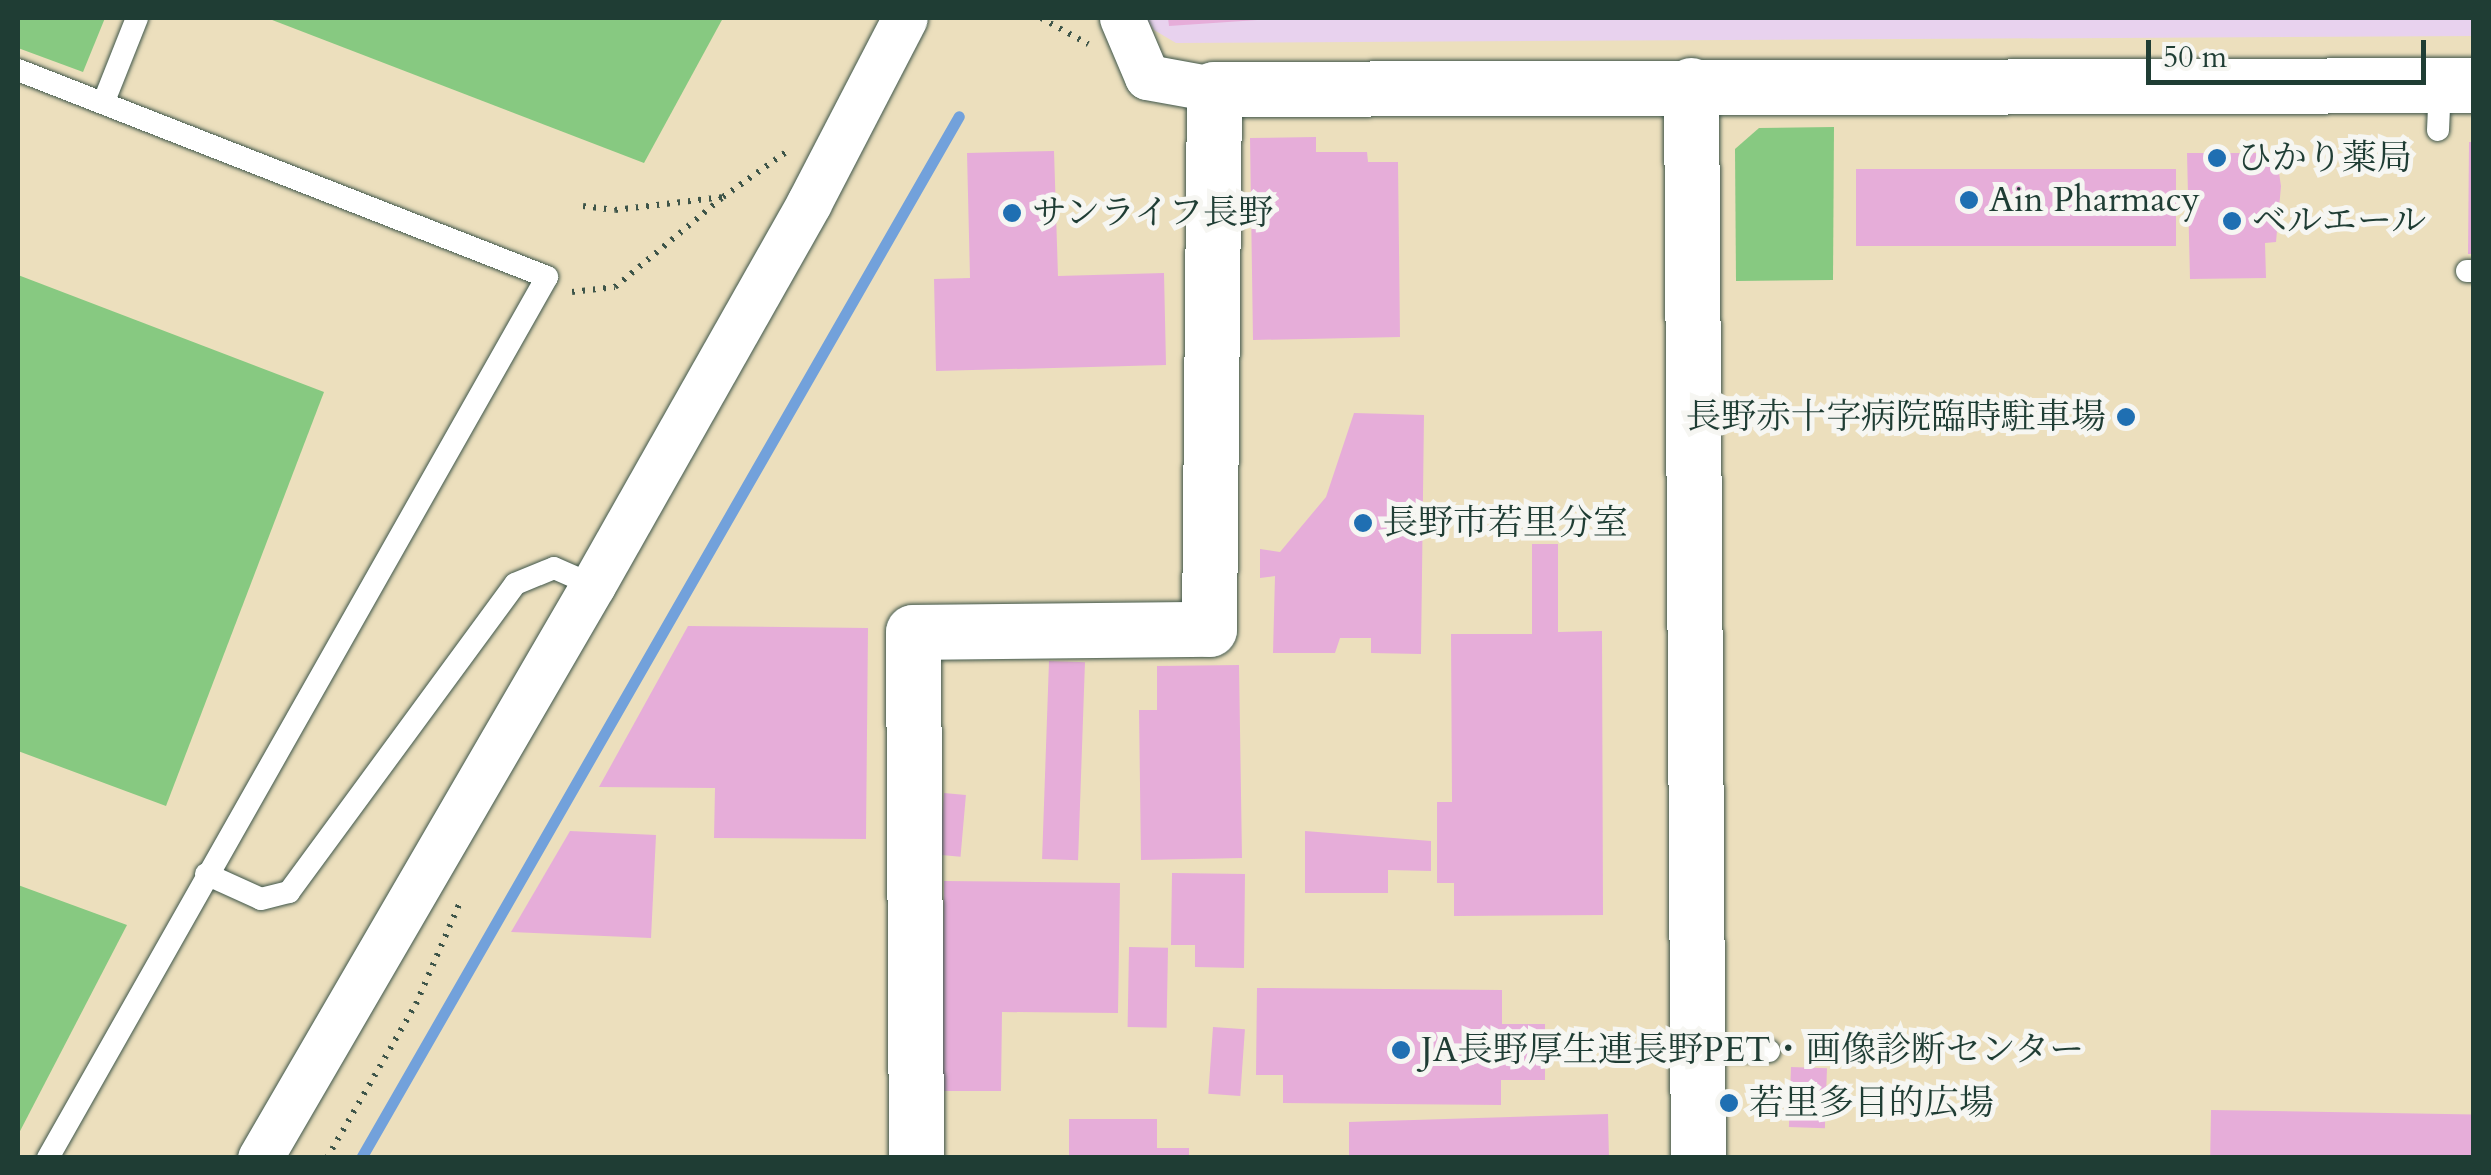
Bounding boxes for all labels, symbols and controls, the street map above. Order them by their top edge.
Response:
scale bar [2151,20,2431,82]
text: 50 m [2163,37,2227,78]
place label: ひかり薬局 [2237,137,2412,179]
marker: ひかり薬局 [2206,147,2228,169]
place label: Ain Pharmacy [1989,179,2200,221]
marker: Ain Pharmacy [1958,189,1980,211]
place label: サンライフ長野 [1032,192,1277,234]
place label: ベルエール [2252,200,2427,242]
marker: サンライフ長野 [1001,202,1023,224]
marker: ベルエール [2221,210,2243,232]
place label: 長野赤十字病院臨時駐車場 [1686,396,2106,438]
marker: 長野赤十字病院臨時駐車場 [2115,406,2137,428]
place label: 長野市若里分室 [1383,502,1628,544]
marker: 長野市若里分室 [1352,512,1374,534]
place label: JA長野厚生連長野PET・画像診断センター [1421,1029,2086,1071]
marker: JA長野厚生連長野PET・画像診断センター [1390,1039,1412,1061]
place label: 若里多目的広場 [1749,1082,1994,1124]
marker: 若里多目的広場 [1718,1092,1740,1114]

